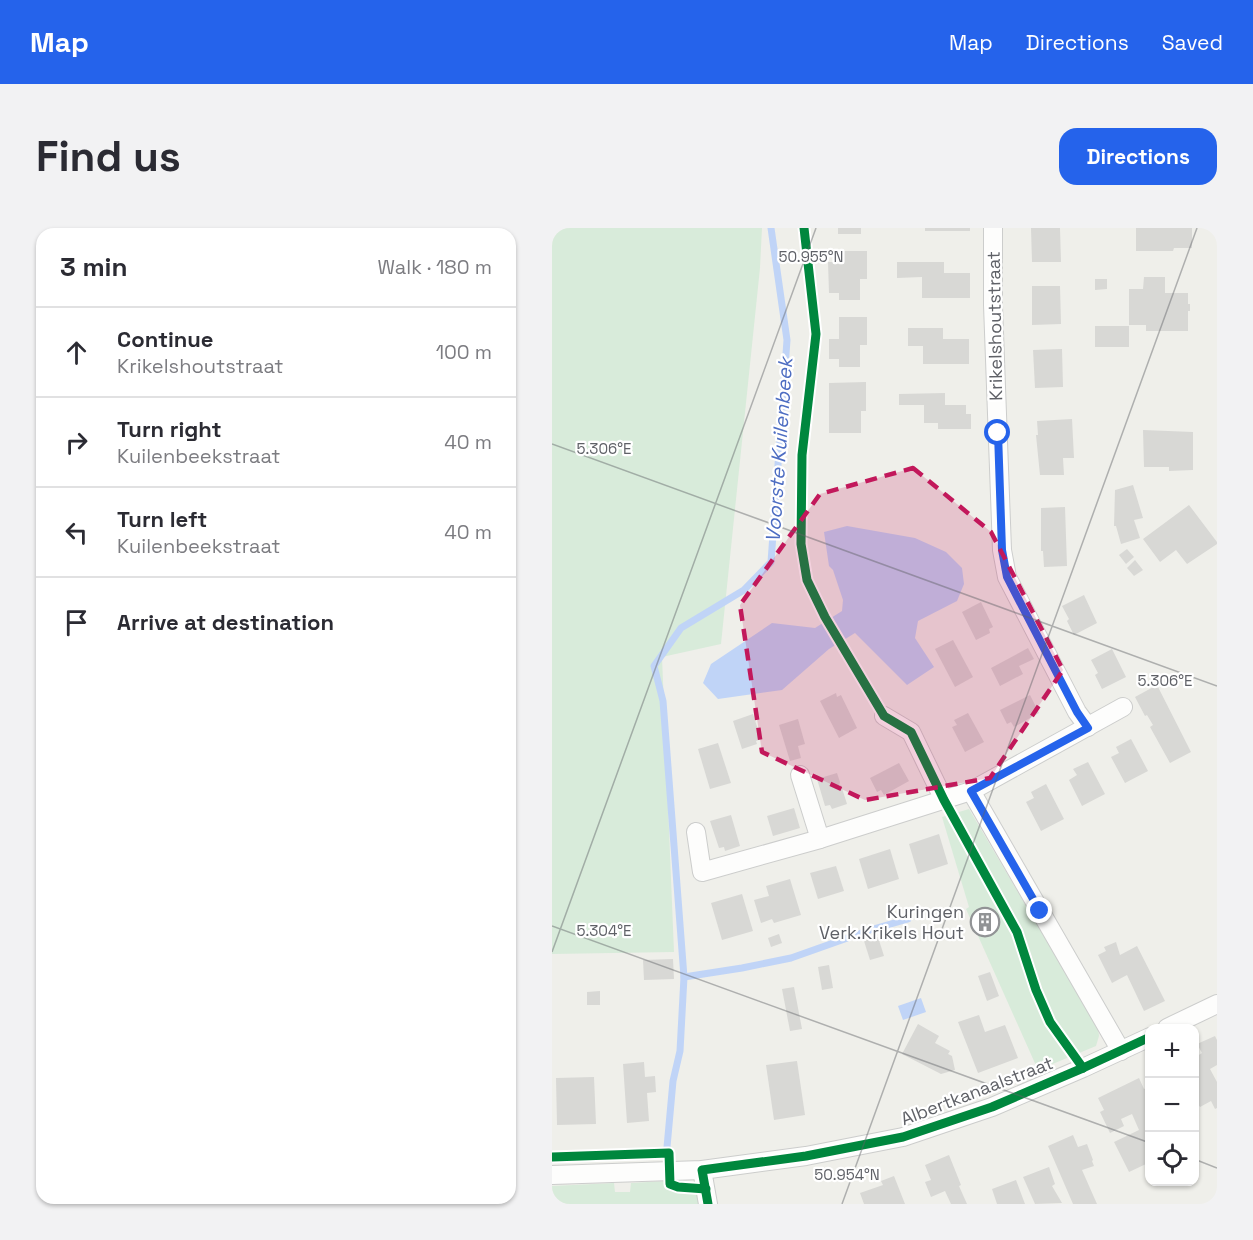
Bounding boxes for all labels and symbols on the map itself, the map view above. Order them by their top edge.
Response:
text: 50.955°N [779,247,843,266]
street label: Krikelshoutstraat [982,251,1007,401]
water label: Voorste Kuilenbeek [760,354,799,543]
route start [984,419,1010,445]
text: 5.306°E [577,439,631,458]
text: 5.306°E [1138,671,1192,690]
route end [1026,897,1052,923]
place label: Kuringen Verk.Krikels Hout [819,900,964,944]
building icon: Kuringen Verk.Krikels Hout [969,906,1001,938]
text: 5.304°E [577,921,632,940]
street label: Albertkanaalstraat [897,1051,1056,1130]
text: 50.954°N [814,1165,880,1184]

